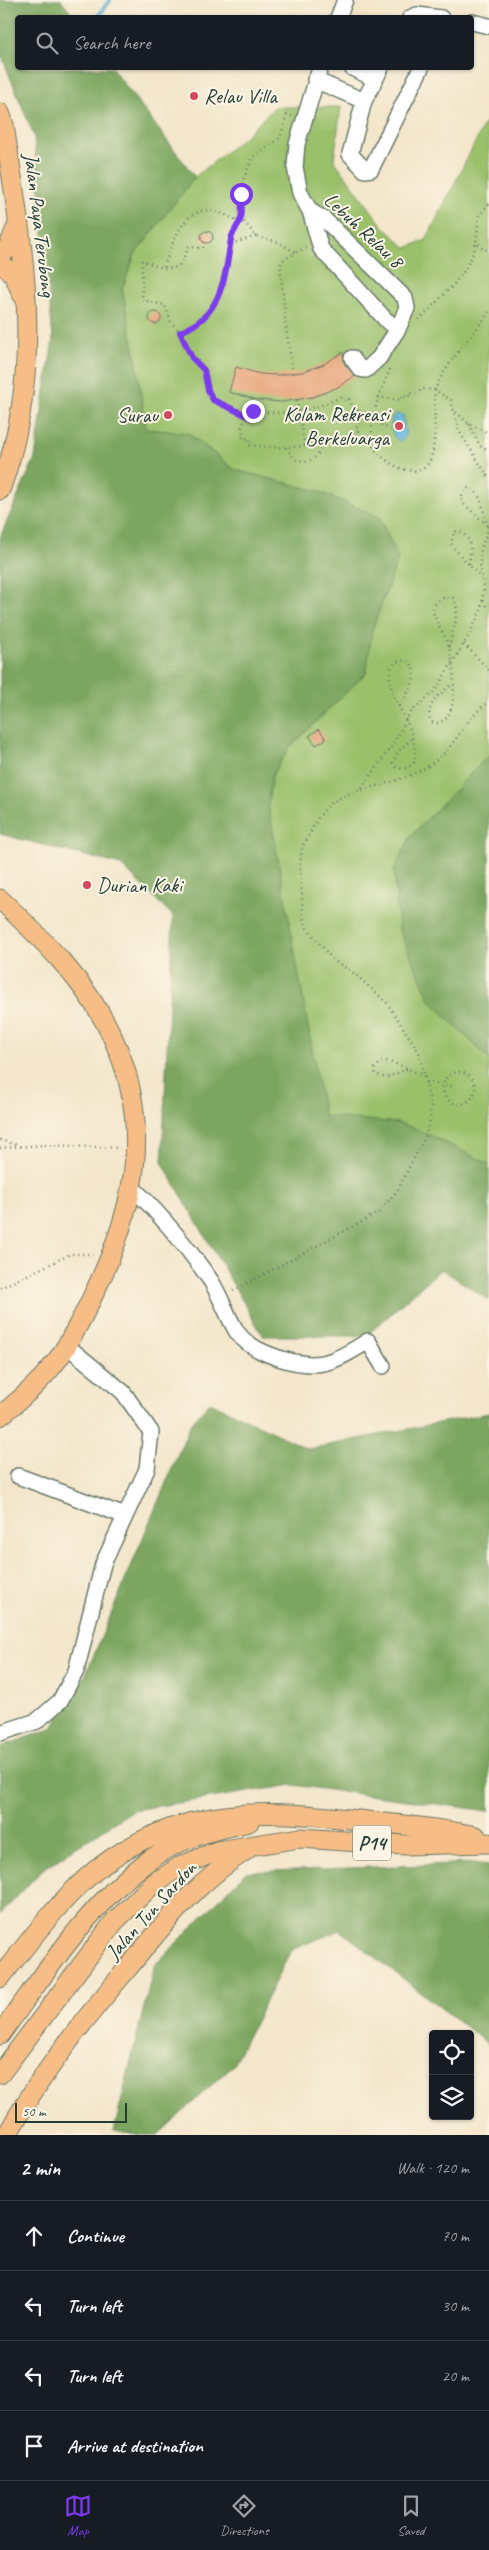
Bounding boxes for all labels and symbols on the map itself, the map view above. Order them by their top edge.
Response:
place label: Relau Villa [204,83,278,109]
marker: Relau Villa [188,90,200,102]
street label: Jalan Paya Terubong [18,151,62,300]
route start [230,183,253,206]
street label: Lebuh Relau 8 [319,187,411,275]
route end [242,400,265,423]
place label: Kolam Rekreasi Berkeluarga [283,401,392,451]
place label: Surau [117,402,159,428]
marker: Surau [162,409,174,421]
marker: Kolam Rekreasi Berkeluarga [393,420,405,432]
place label: Durian Kaki [97,872,185,898]
marker: Durian Kaki [81,879,93,891]
road number: P14 [353,1826,391,1860]
street label: Jalan Tun Sardon [99,1854,203,1965]
scale bar [15,2100,128,2123]

